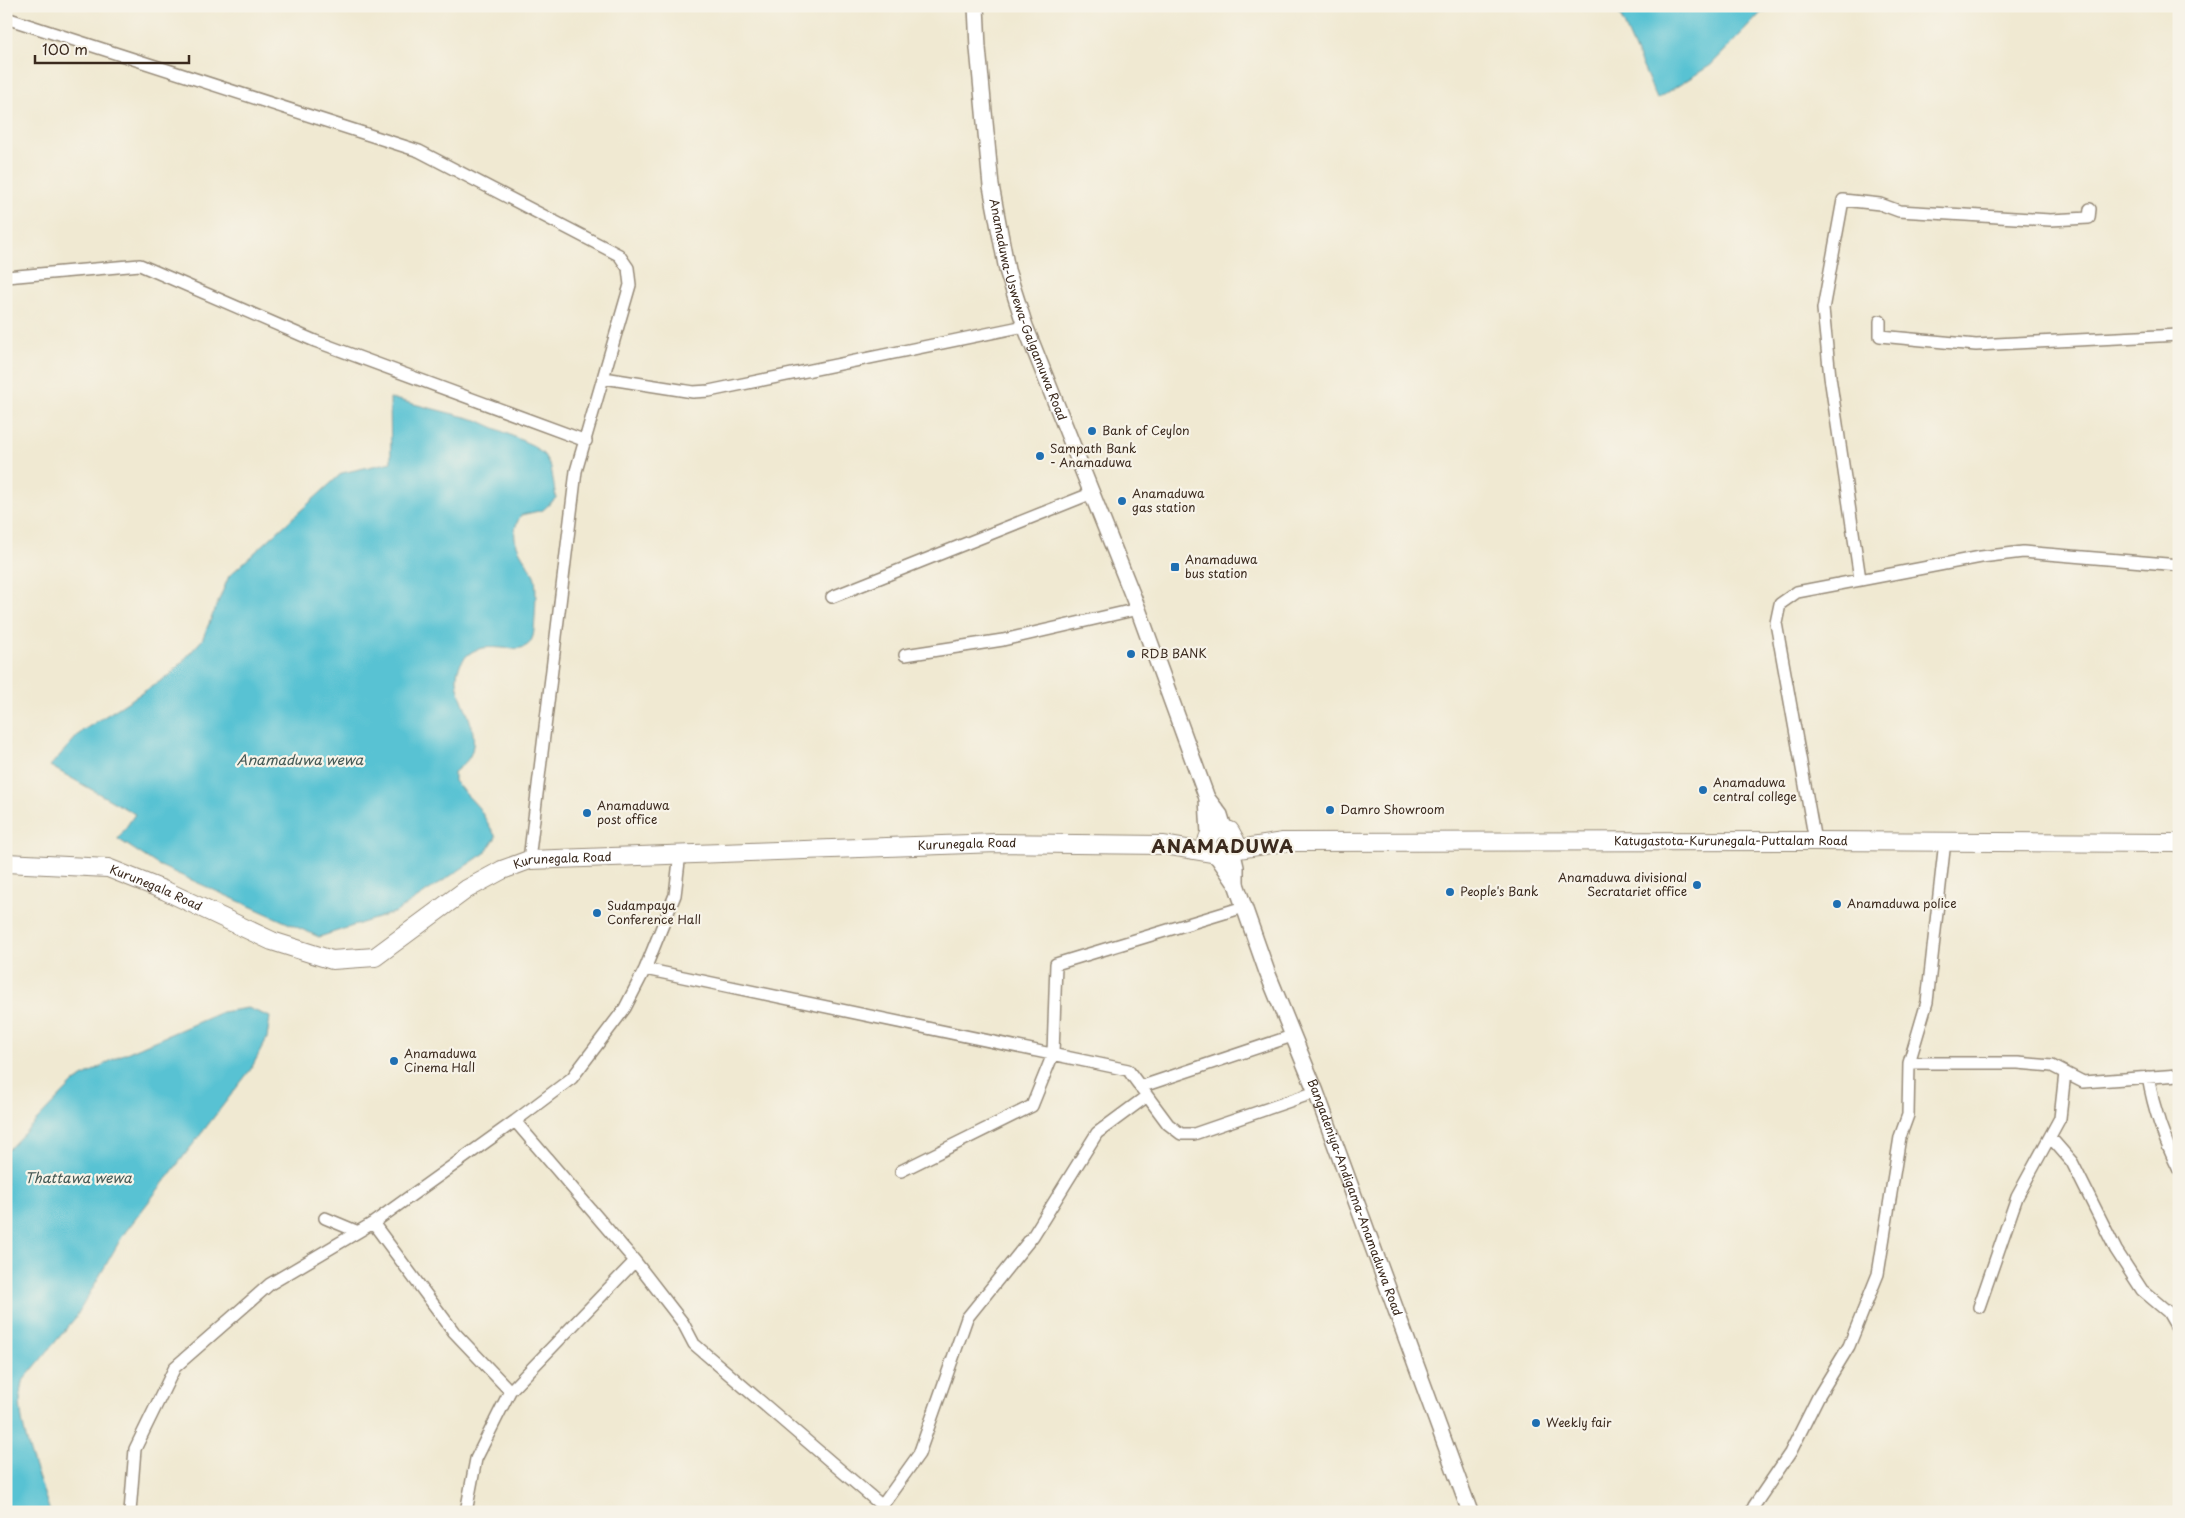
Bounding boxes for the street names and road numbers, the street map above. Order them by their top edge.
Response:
street label: Anamaduwa-Uswewa-Galgamuwa Road [986,197,1072,423]
street label: Katugastota-Kurunegala-Puttalam Road [1614,831,1848,849]
street label: Kurunegala Road [917,833,1016,854]
street label: Kurunegala Road [510,847,612,873]
street label: Kurunegala Road [107,860,205,915]
street label: Bangadeniya-Andigama-Anamaduwa Road [1303,1076,1407,1318]

